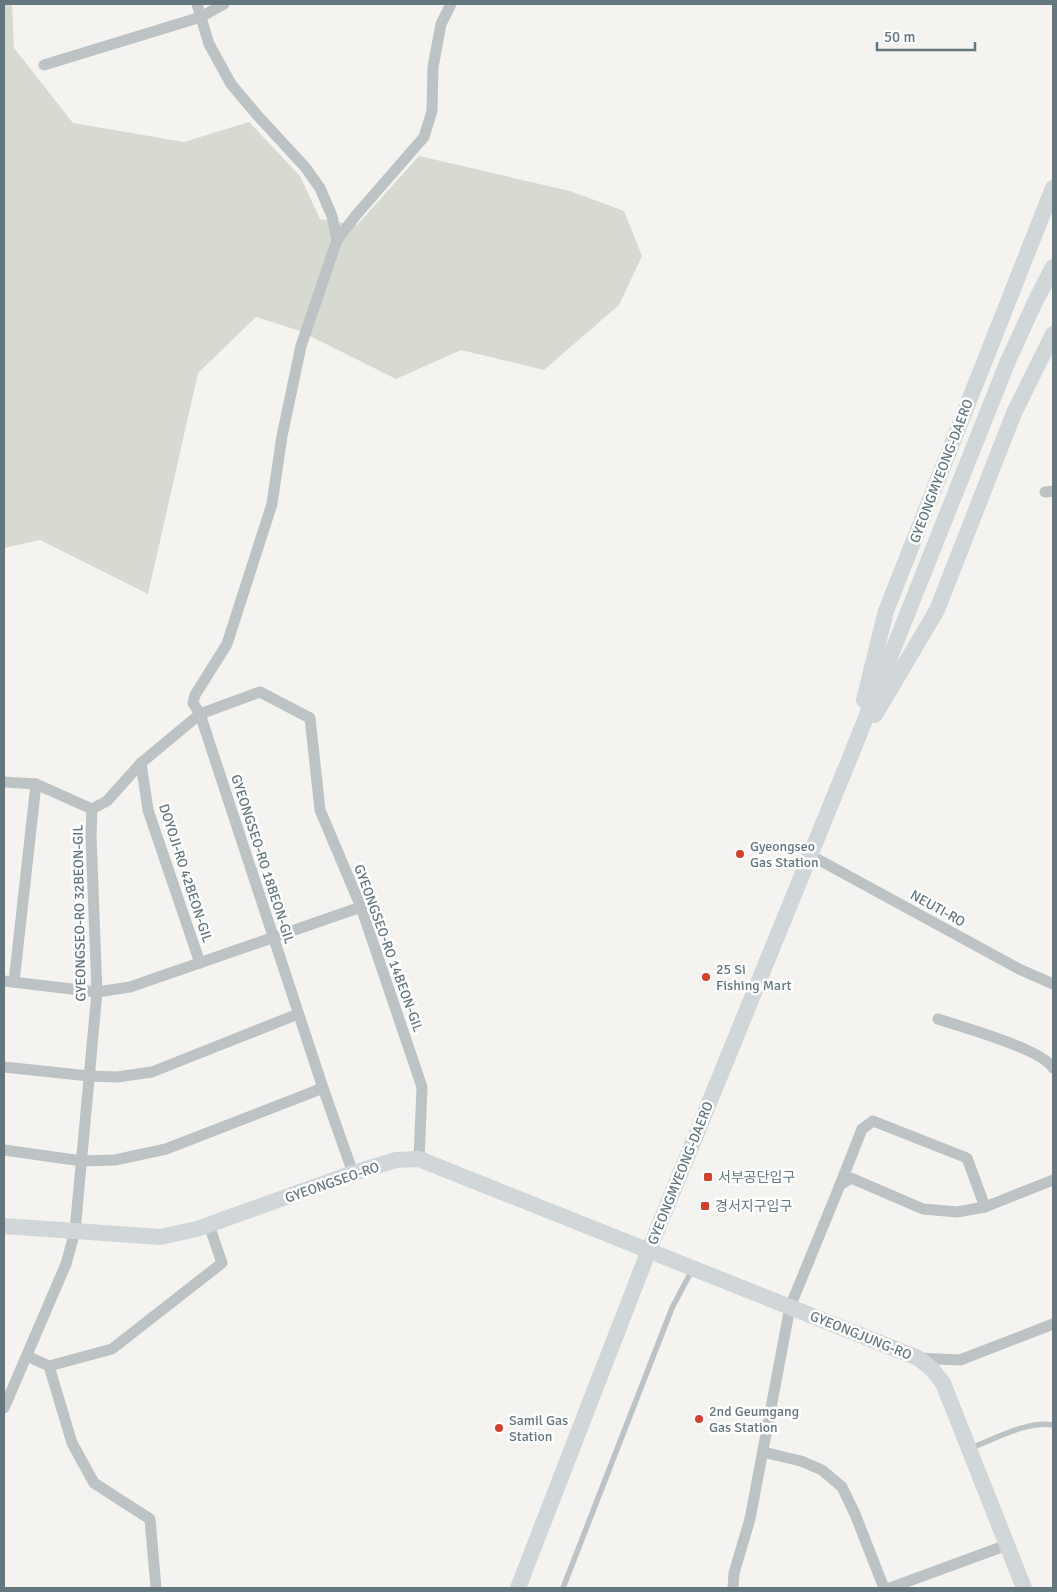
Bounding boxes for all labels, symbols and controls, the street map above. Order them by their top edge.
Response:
scale bar [877,20,974,52]
text: 50 m [884,28,915,46]
street label: GYEONGMYEONG-DAERO [906,397,977,546]
street label: GYEONGSEO-RO 18BEON-GIL [227,772,298,946]
street label: DOYOJI-RO 42BEON-GIL [155,802,216,945]
street label: GYEONGSEO-RO 32BEON-GIL [69,824,90,1002]
place label: Gyeongseo Gas Station [750,838,819,871]
marker: Gyeongseo Gas Station [734,848,746,860]
street label: GYEONGSEO-RO 14BEON-GIL [350,862,427,1034]
street label: NEUTI-RO [907,886,968,930]
place label: 25 Si Fishing Mart [716,961,792,994]
marker: 25 Si Fishing Mart [700,971,712,983]
street label: GYEONGMYEONG-DAERO [644,1099,717,1247]
street label: GYEONGSEO-RO [283,1158,382,1207]
place label: 서부공단입구 [718,1169,795,1186]
marker: 서부공단입구 [702,1171,714,1183]
place label: 경서지구입구 [715,1198,792,1215]
marker: 경서지구입구 [699,1200,711,1212]
street label: GYEONGJUNG-RO [808,1307,914,1364]
place label: 2nd Geumgang Gas Station [709,1403,799,1436]
place label: Samil Gas Station [509,1412,568,1445]
marker: 2nd Geumgang Gas Station [693,1413,705,1425]
marker: Samil Gas Station [493,1422,505,1434]

